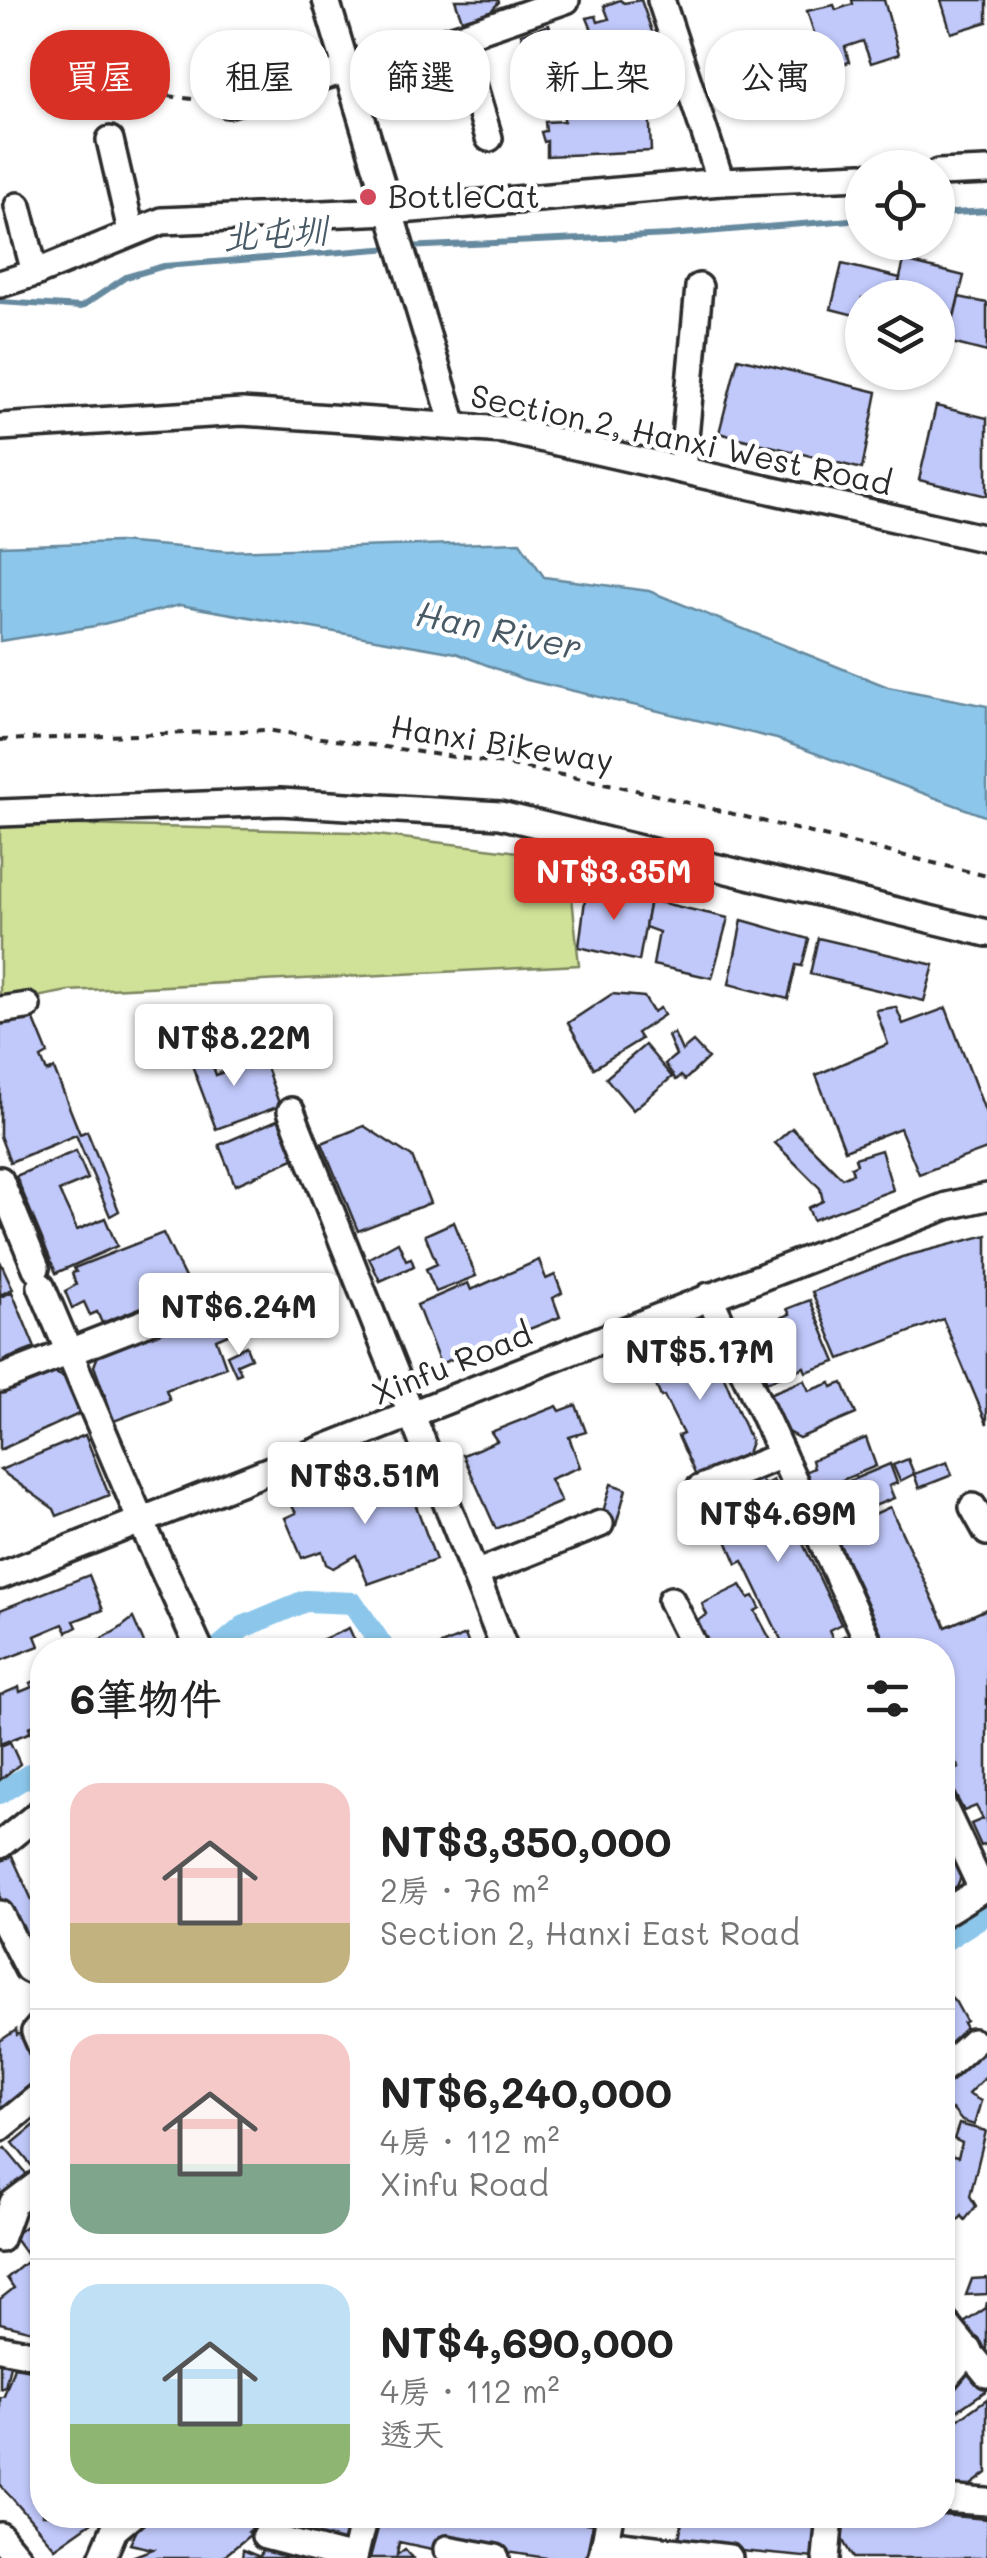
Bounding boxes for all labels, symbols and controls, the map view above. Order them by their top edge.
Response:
chip: 買屋 [30,30,170,120]
chip: 租屋 [190,30,330,120]
chip: 篩選 [350,30,490,120]
chip: 新上架 [510,30,685,120]
chip: 公寓 [705,30,845,120]
map controls [845,150,955,390]
button: locate [845,150,955,260]
place label: BottleCat [388,174,540,216]
marker: BottleCat [357,186,379,208]
water label: 北屯圳 [221,205,333,259]
button: layers [845,280,955,390]
street label: Section 2, Hanxi West Road [467,373,896,503]
water label: Han River [412,589,586,669]
street label: Hanxi Bikeway [388,704,617,781]
pin: NT$3.35M [511,838,717,923]
text: NT$3.35M [536,849,692,891]
pin: NT$8.22M [131,1004,337,1089]
text: NT$8.22M [157,1015,311,1057]
pin: NT$6.24M [136,1273,342,1358]
text: NT$6.24M [161,1284,317,1326]
street label: Xinfu Road [365,1311,537,1413]
pin: NT$5.17M [597,1318,803,1403]
text: NT$5.17M [625,1329,775,1371]
pin: NT$3.51M [262,1442,468,1527]
text: NT$3.51M [290,1453,440,1495]
pin: NT$4.69M [675,1480,881,1565]
text: NT$4.69M [699,1491,857,1533]
text: 6筆物件 [70,1670,221,1725]
icon: filters [860,1671,915,1726]
text: NT$3,350,000 [380,1813,671,1868]
icon: home [150,1823,270,1943]
text: 2房 · 76 m² [380,1868,549,1910]
text: Section 2, Hanxi East Road [380,1911,800,1953]
text: NT$6,240,000 [380,2064,672,2119]
icon: home [150,2074,270,2194]
text: 4房 · 112 m² [380,2119,560,2161]
text: Xinfu Road [380,2162,549,2204]
text: NT$4,690,000 [380,2314,674,2369]
icon: home [150,2324,270,2444]
text: 4房 · 112 m² [380,2369,560,2411]
text: 透天 [380,2412,444,2454]

